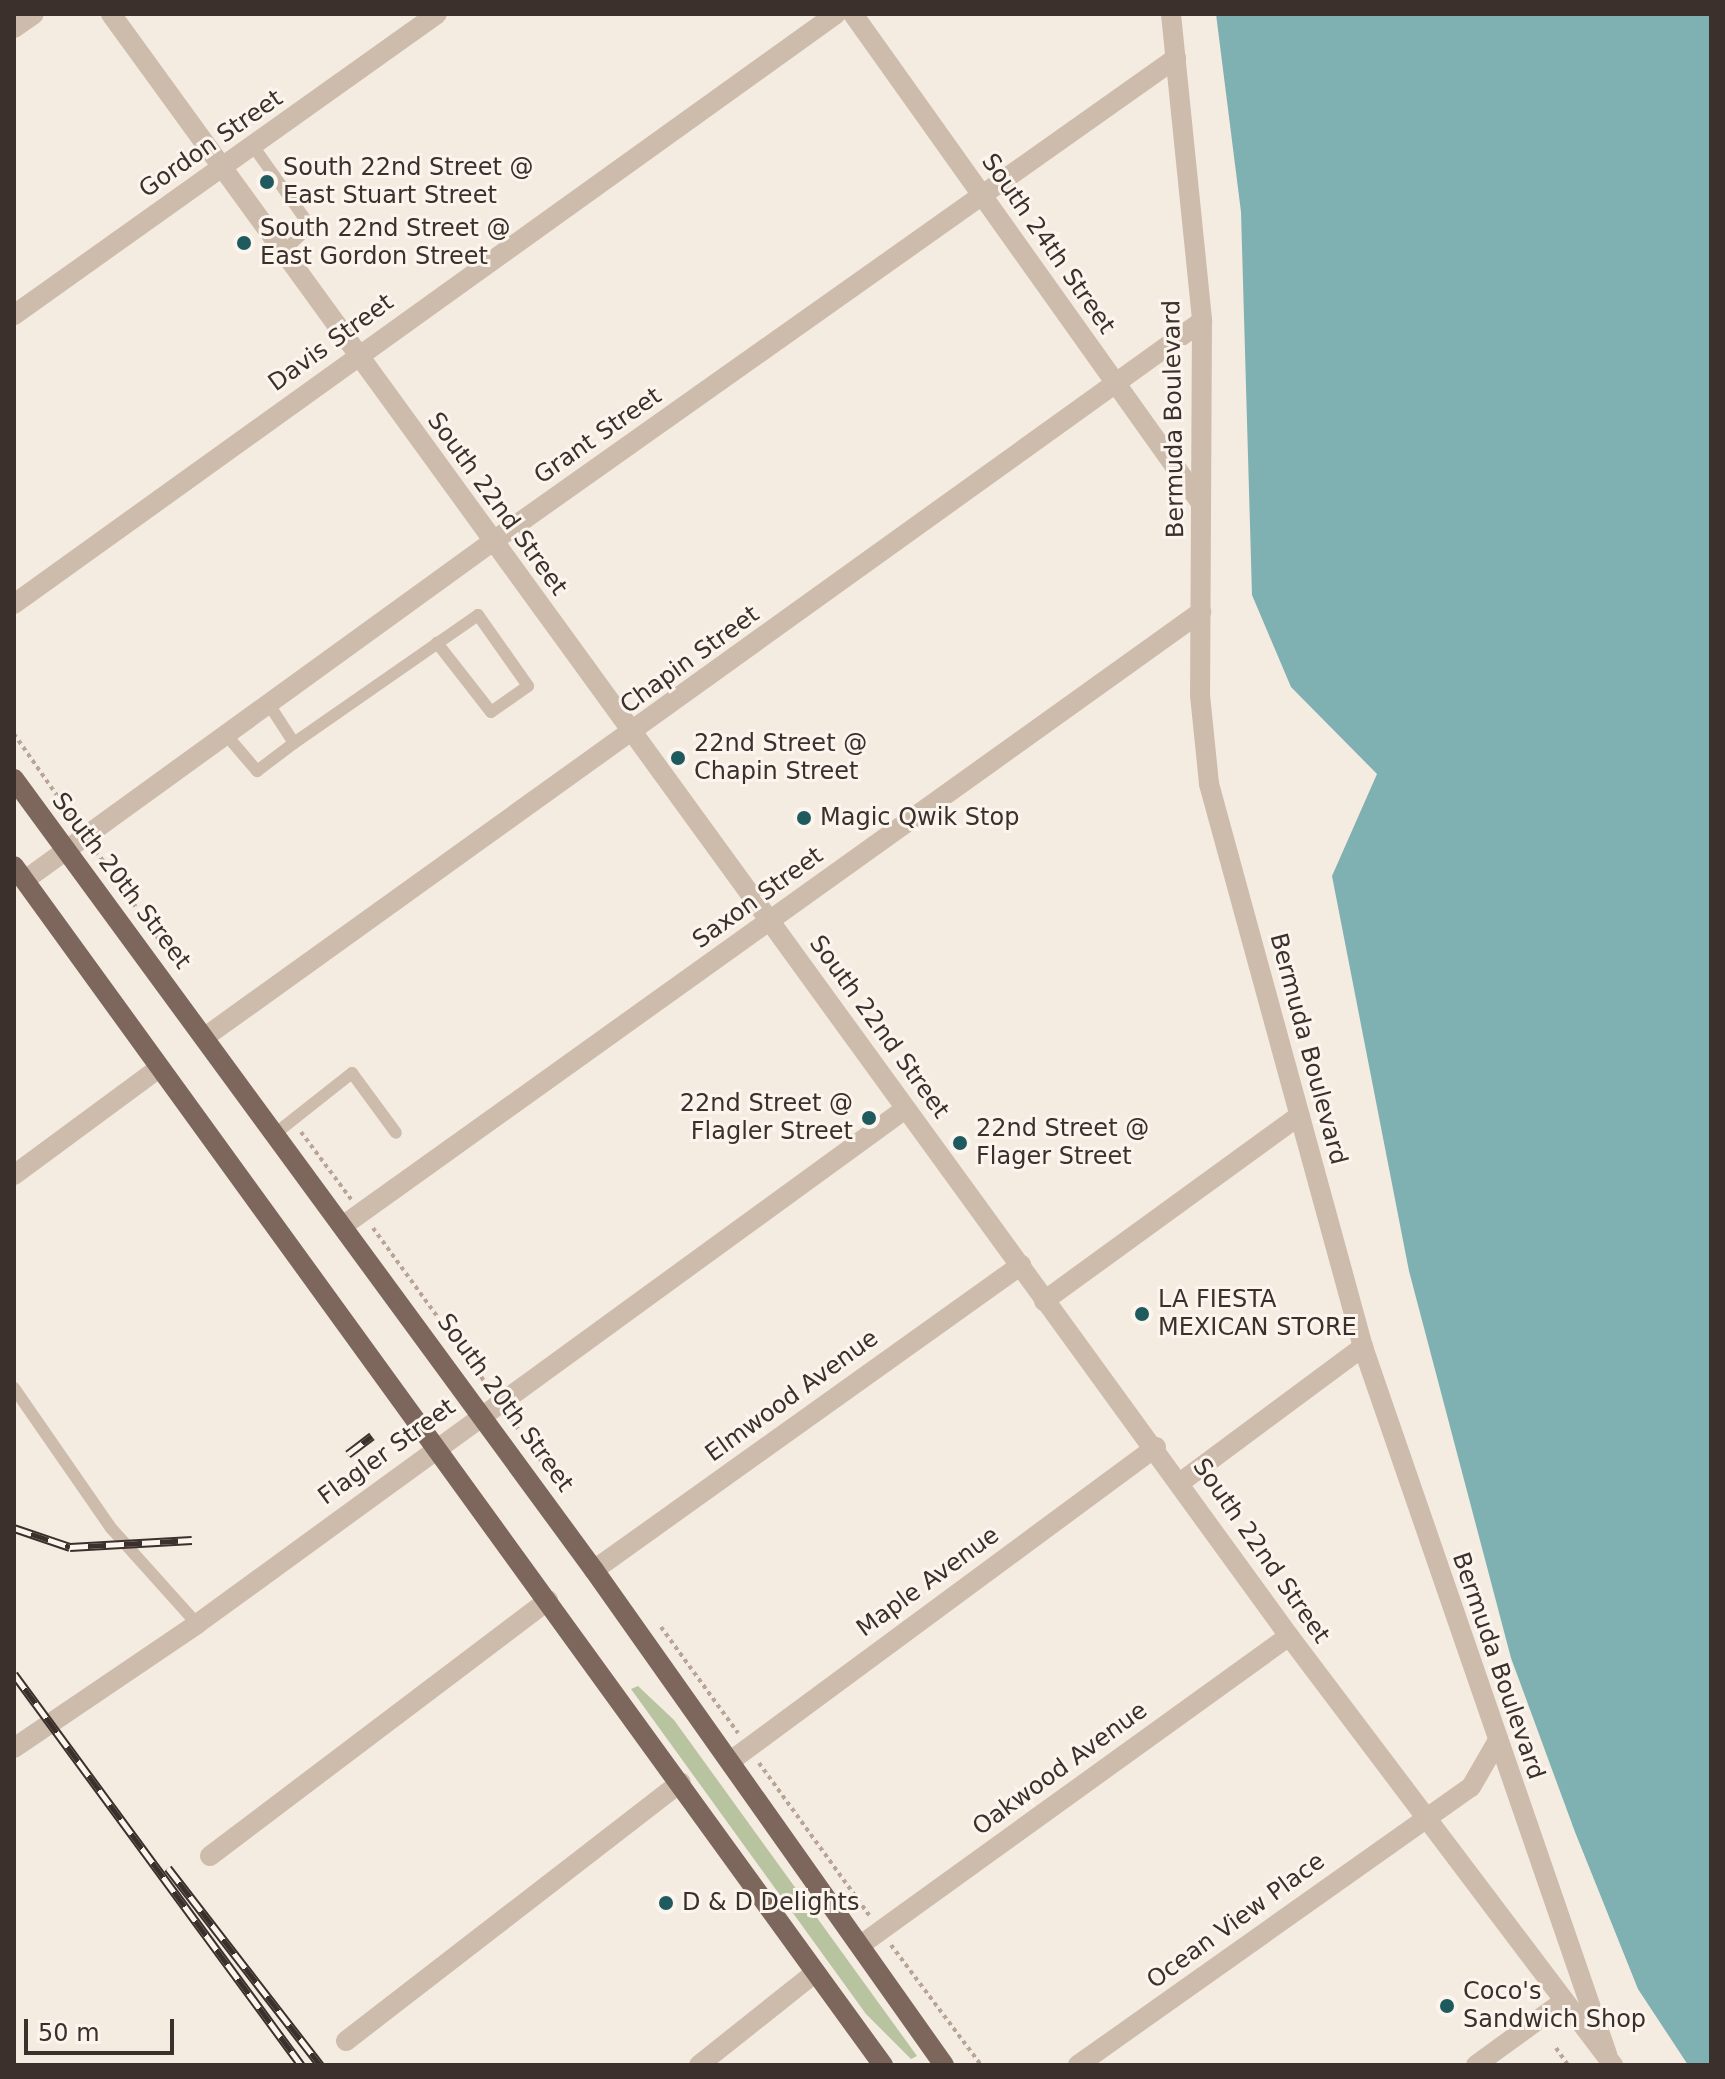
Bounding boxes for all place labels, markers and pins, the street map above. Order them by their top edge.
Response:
place label: South 22nd Street @ East Stuart Street [283,154,534,210]
marker: South 22nd Street @ East Stuart Street [258,173,276,191]
place label: South 22nd Street @ East Gordon Street [260,215,511,271]
marker: South 22nd Street @ East Gordon Street [235,234,253,252]
place label: 22nd Street @ Chapin Street [694,730,867,786]
marker: 22nd Street @ Chapin Street [669,749,687,767]
place label: Magic Qwik Stop [820,804,1019,832]
marker: Magic Qwik Stop [795,809,813,827]
place label: 22nd Street @ Flagler Street [680,1090,853,1146]
marker: 22nd Street @ Flagler Street [860,1109,878,1127]
place label: 22nd Street @ Flager Street [976,1115,1149,1171]
marker: 22nd Street @ Flager Street [951,1134,969,1152]
place label: LA FIESTA MEXICAN STORE [1158,1286,1357,1342]
marker: LA FIESTA MEXICAN STORE [1133,1305,1151,1323]
place label: D & D Delights [682,1889,860,1917]
marker: D & D Delights [657,1894,675,1912]
place label: Coco's Sandwich Shop [1463,1978,1646,2034]
marker: Coco's Sandwich Shop [1438,1997,1456,2015]

